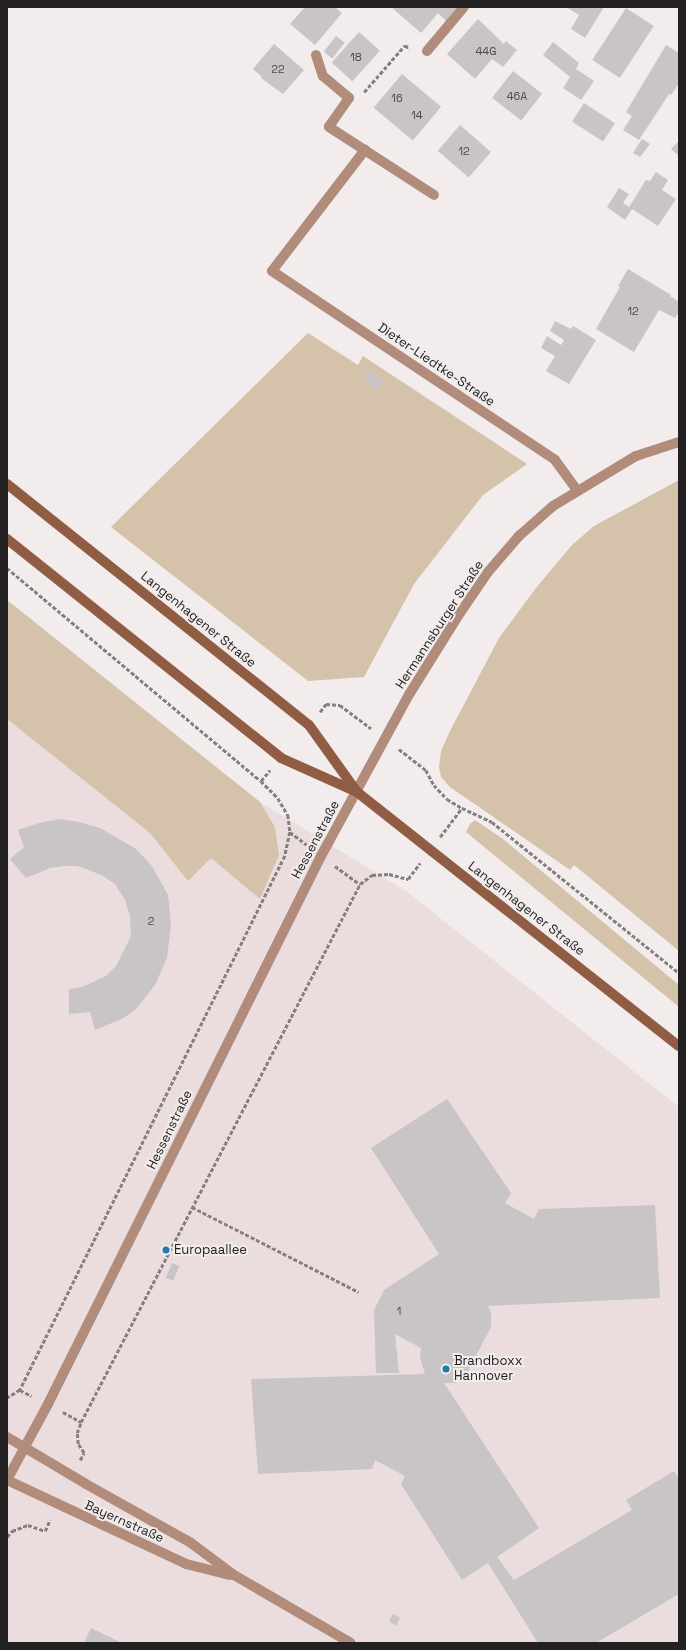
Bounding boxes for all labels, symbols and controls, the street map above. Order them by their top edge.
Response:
house number: 44G [475,44,497,58]
house number: 18 [350,50,362,64]
house number: 22 [271,62,285,76]
house number: 46A [507,89,527,103]
house number: 16 [391,91,403,105]
house number: 14 [411,108,423,122]
house number: 12 [458,144,470,158]
house number: 12 [627,304,639,318]
street label: Dieter-Liedtke-Straße [375,320,497,410]
street label: Hermannsburger Straße [393,558,487,692]
street label: Langenhagener Straße [137,569,259,671]
street label: Hessenstraße [289,798,343,882]
street label: Langenhagener Straße [465,859,587,959]
house number: 2 [148,914,154,928]
street label: Hessenstraße [144,1088,196,1172]
place label: Europaallee [174,1242,247,1258]
marker: Europaallee [161,1245,171,1255]
house number: 1 [397,1304,401,1318]
place label: Brandboxx Hannover [454,1354,522,1385]
marker: Brandboxx Hannover [441,1364,451,1374]
street label: Bayernstraße [82,1498,166,1546]

